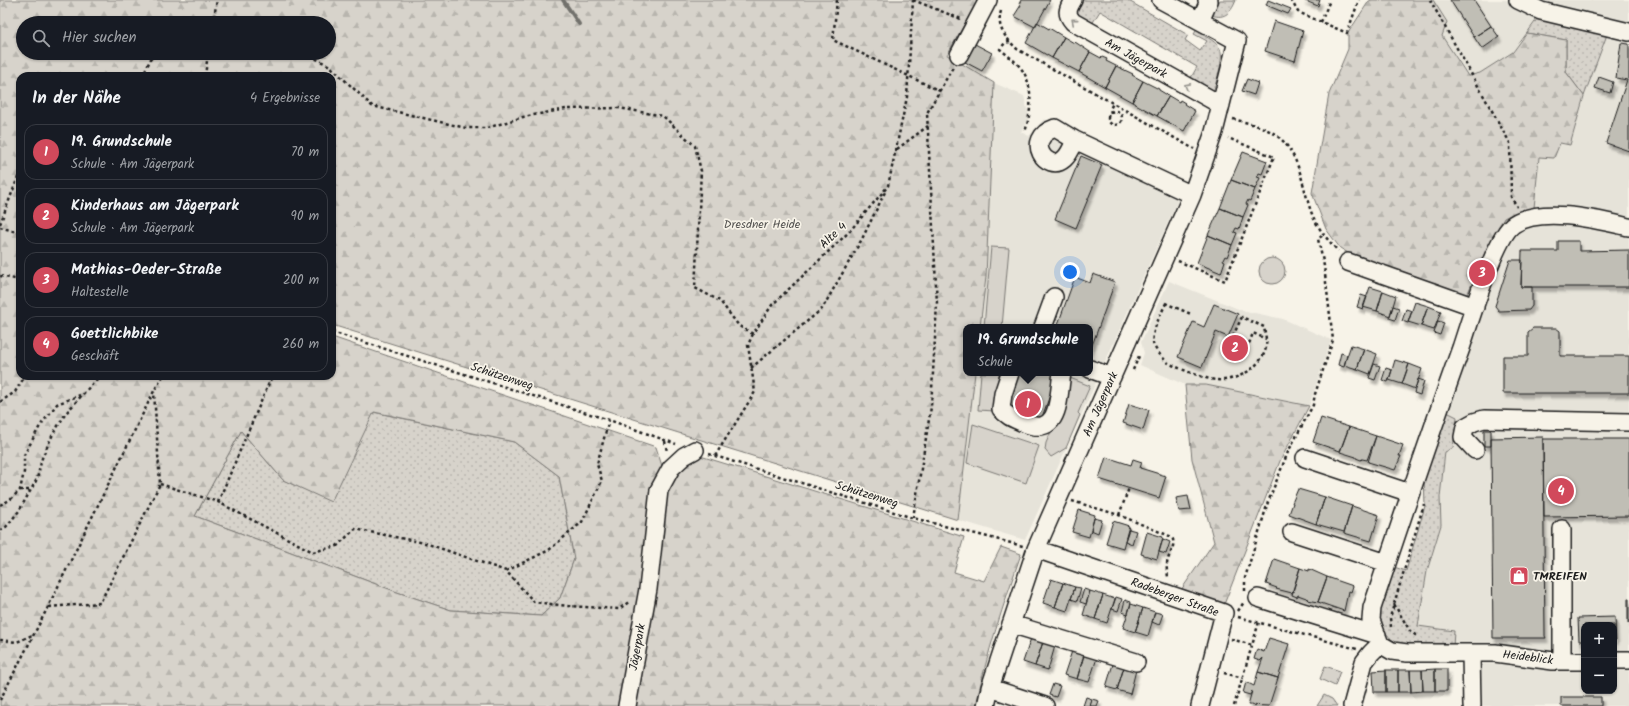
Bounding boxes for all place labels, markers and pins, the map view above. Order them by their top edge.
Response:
pin: 3 [1469,258,1495,288]
pin: 2 [1222,333,1248,363]
pin: 1 [1015,389,1041,419]
pin: 4 [1548,476,1574,506]
shop icon: TMREIFEN [1508,565,1530,587]
place label: TMREIFEN [1533,567,1587,586]

